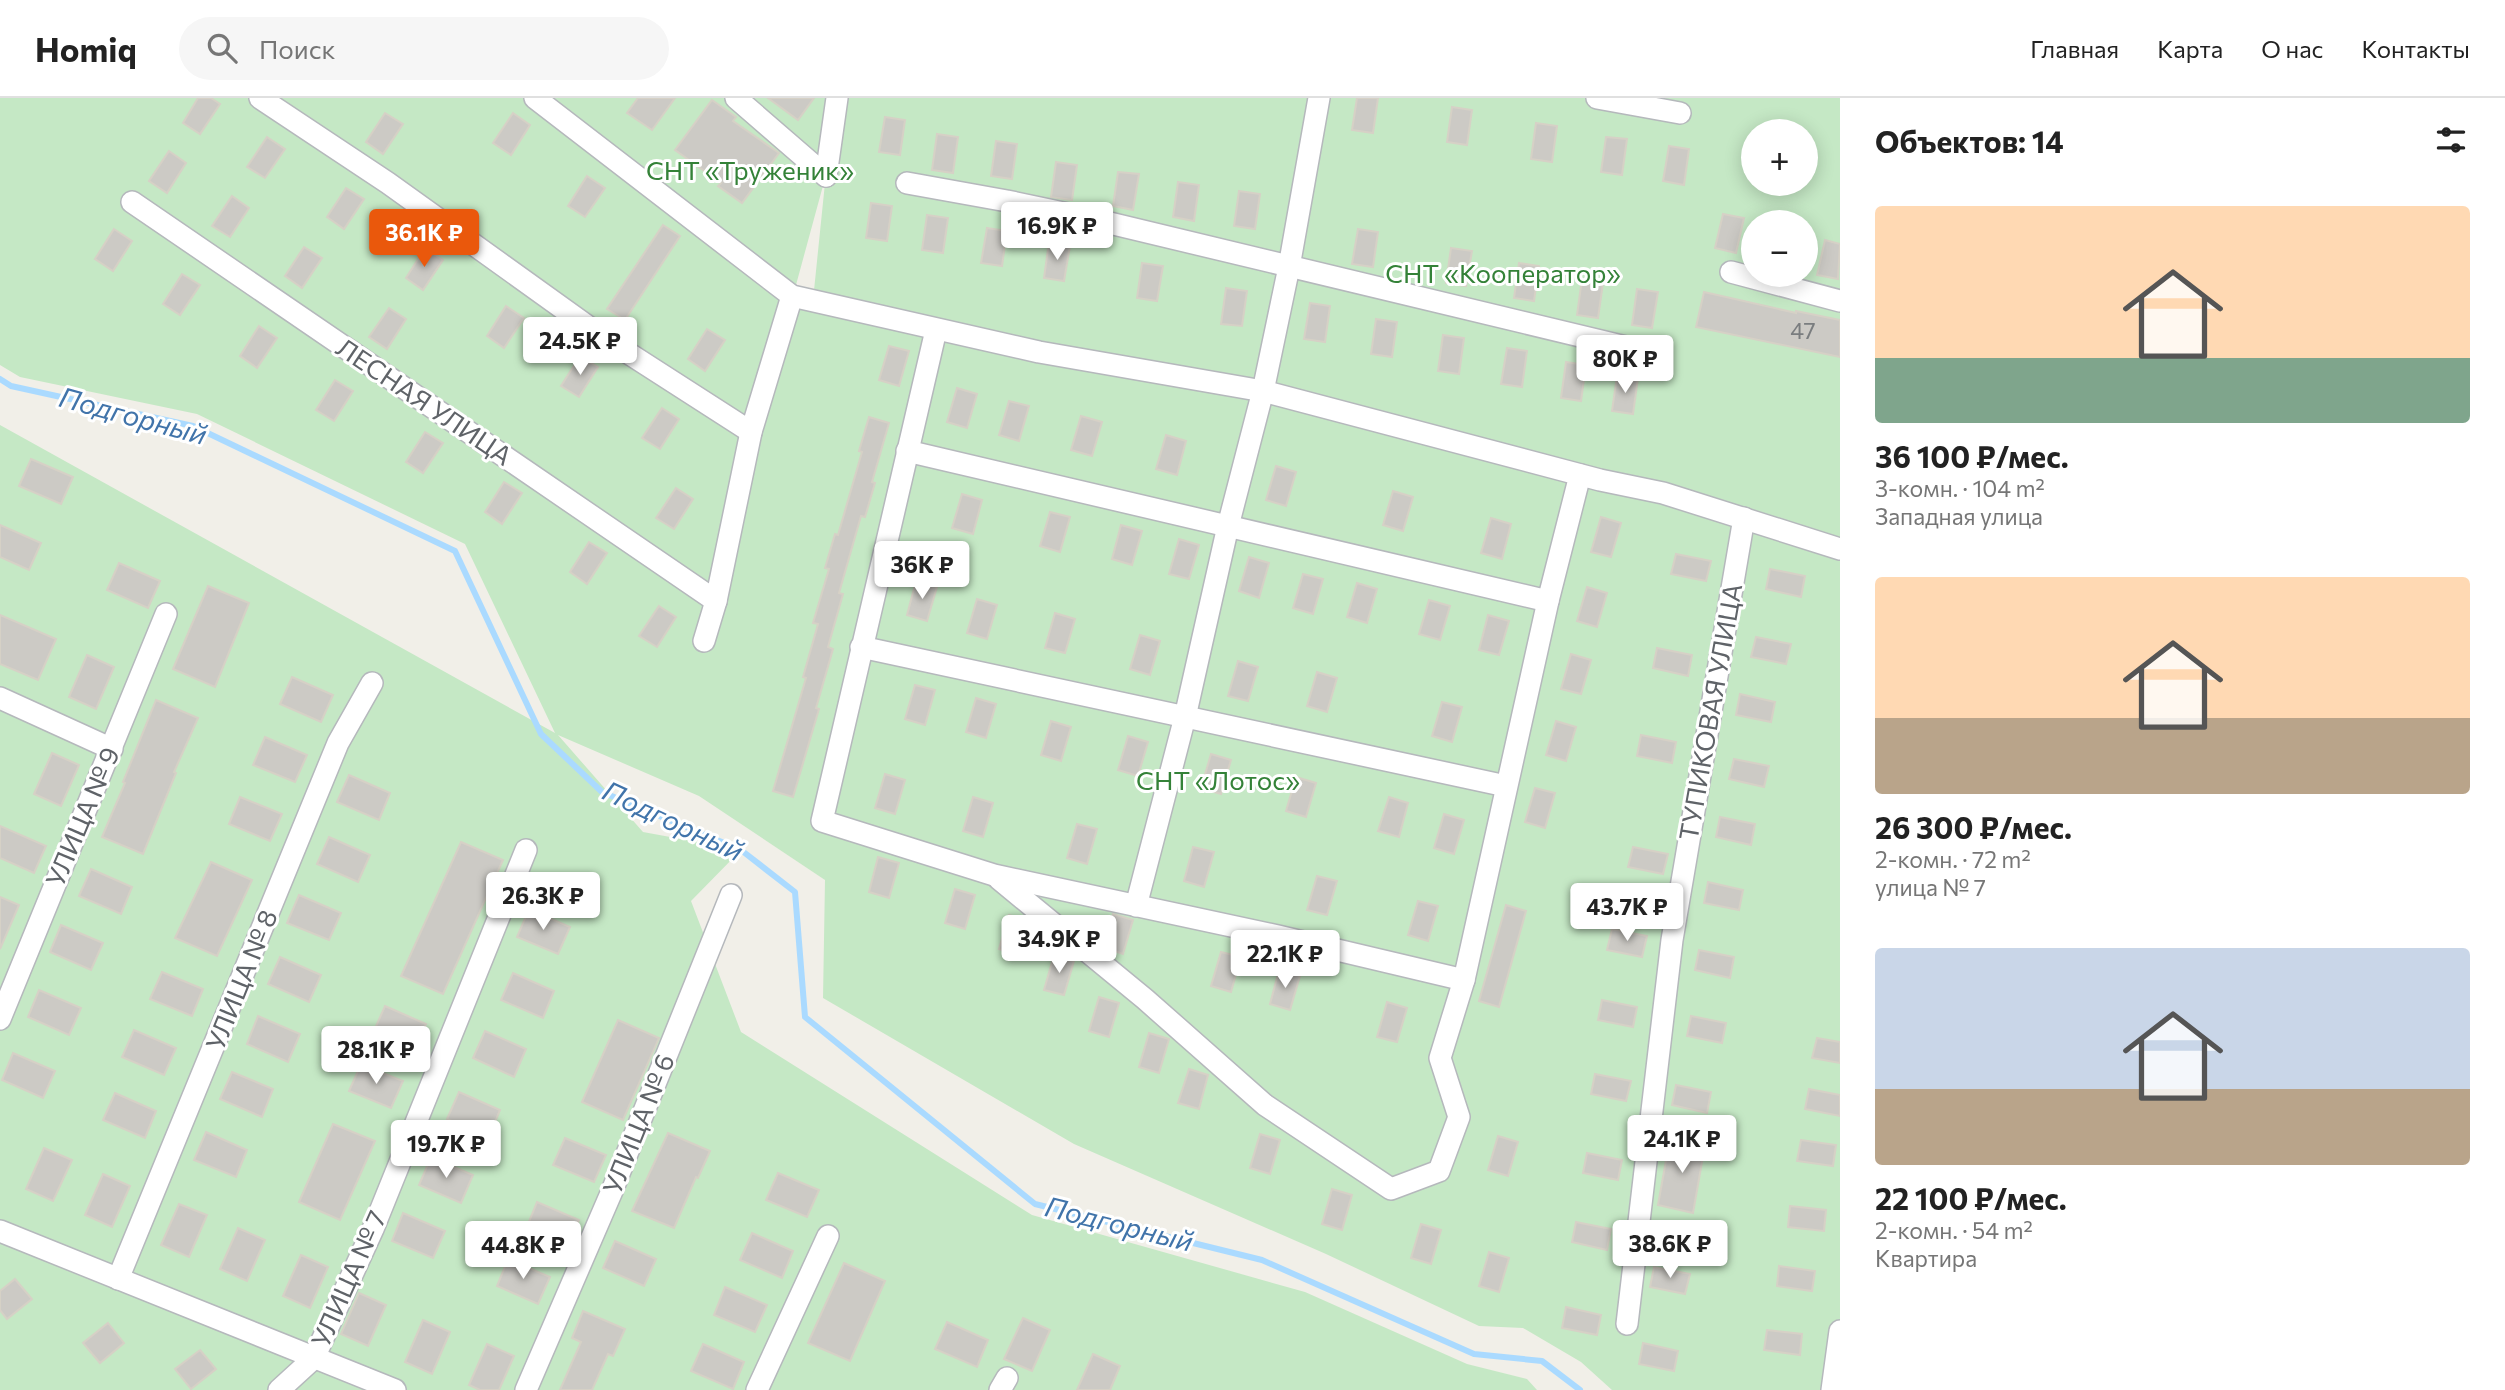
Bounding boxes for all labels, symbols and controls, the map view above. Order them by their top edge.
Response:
search box [179,17,669,80]
text: Homiq [35,28,137,69]
icon: search [203,29,241,67]
text: Поиск [259,33,336,64]
text: Главная [2030,34,2119,63]
text: Карта [2157,34,2223,63]
text: О нас [2261,34,2323,63]
text: Контакты [2361,34,2470,63]
map controls [1741,119,1818,287]
button: + [1741,119,1818,196]
icon: filters [2432,121,2470,159]
text: Объектов: 14 [1875,122,2064,159]
park label: СНТ «Труженик» [646,154,854,185]
pin: 16.9K ₽ [992,202,1122,262]
pin: 36.1K ₽ [359,209,489,269]
button: − [1741,210,1818,287]
text: 16.9K ₽ [1017,211,1097,239]
text: 36.1K ₽ [385,218,463,246]
icon: home [2110,251,2236,377]
park label: СНТ «Кооператор» [1385,257,1621,288]
house number: 47 [1790,316,1816,344]
pin: 24.5K ₽ [515,317,645,377]
text: 24.5K ₽ [539,326,621,354]
street label: ЛЕСНАЯ УЛИЦА [331,331,518,471]
pin: 80K ₽ [1576,336,1674,395]
text: 80K ₽ [1592,344,1658,372]
water label: Подгорный [56,379,211,451]
text: 36 100 ₽/мес. [1875,437,2069,474]
text: 3-комн. · 104 m² [1875,474,2045,502]
text: Западная улица [1875,502,2043,530]
pin: 36K ₽ [873,542,971,601]
text: 36K ₽ [890,550,954,578]
street label: ТУПИКОВАЯ УЛИЦА [1672,581,1747,843]
icon: home [2110,622,2236,748]
street label: УЛИЦА № 9 [38,742,125,891]
park label: СНТ «Лотос» [1136,764,1300,795]
water label: Подгорный [598,773,749,867]
text: 26 300 ₽/мес. [1875,808,2072,845]
text: 2-комн. · 72 m² [1875,845,2031,873]
pin: 26.3K ₽ [478,872,608,932]
text: улица № 7 [1875,873,1986,901]
text: 26.3K ₽ [502,881,584,909]
pin: 43.7K ₽ [1562,884,1692,943]
text: 43.7K ₽ [1586,892,1668,920]
street label: УЛИЦА № 8 [198,905,283,1054]
pin: 34.9K ₽ [994,916,1124,975]
text: 34.9K ₽ [1017,924,1101,952]
pin: 22.1K ₽ [1220,930,1350,990]
text: 22.1K ₽ [1247,939,1323,967]
icon: home [2110,993,2236,1119]
pin: 28.1K ₽ [311,1026,441,1086]
text: 28.1K ₽ [337,1035,415,1063]
street label: УЛИЦА № 6 [595,1049,680,1198]
pin: 24.1K ₽ [1617,1116,1747,1175]
pin: 19.7K ₽ [381,1121,511,1180]
text: 24.1K ₽ [1643,1124,1721,1152]
text: 19.7K ₽ [407,1129,485,1157]
text: 22 100 ₽/мес. [1875,1179,2067,1216]
water label: Подгорный [1042,1188,1197,1258]
street label: УЛИЦА № 7 [304,1205,392,1352]
text: 2-комн. · 54 m² [1875,1216,2033,1244]
pin: 38.6K ₽ [1605,1220,1735,1280]
pin: 44.8K ₽ [458,1222,588,1281]
text: 38.6K ₽ [1629,1229,1711,1257]
text: 44.8K ₽ [481,1230,565,1258]
text: Квартира [1875,1244,1977,1272]

